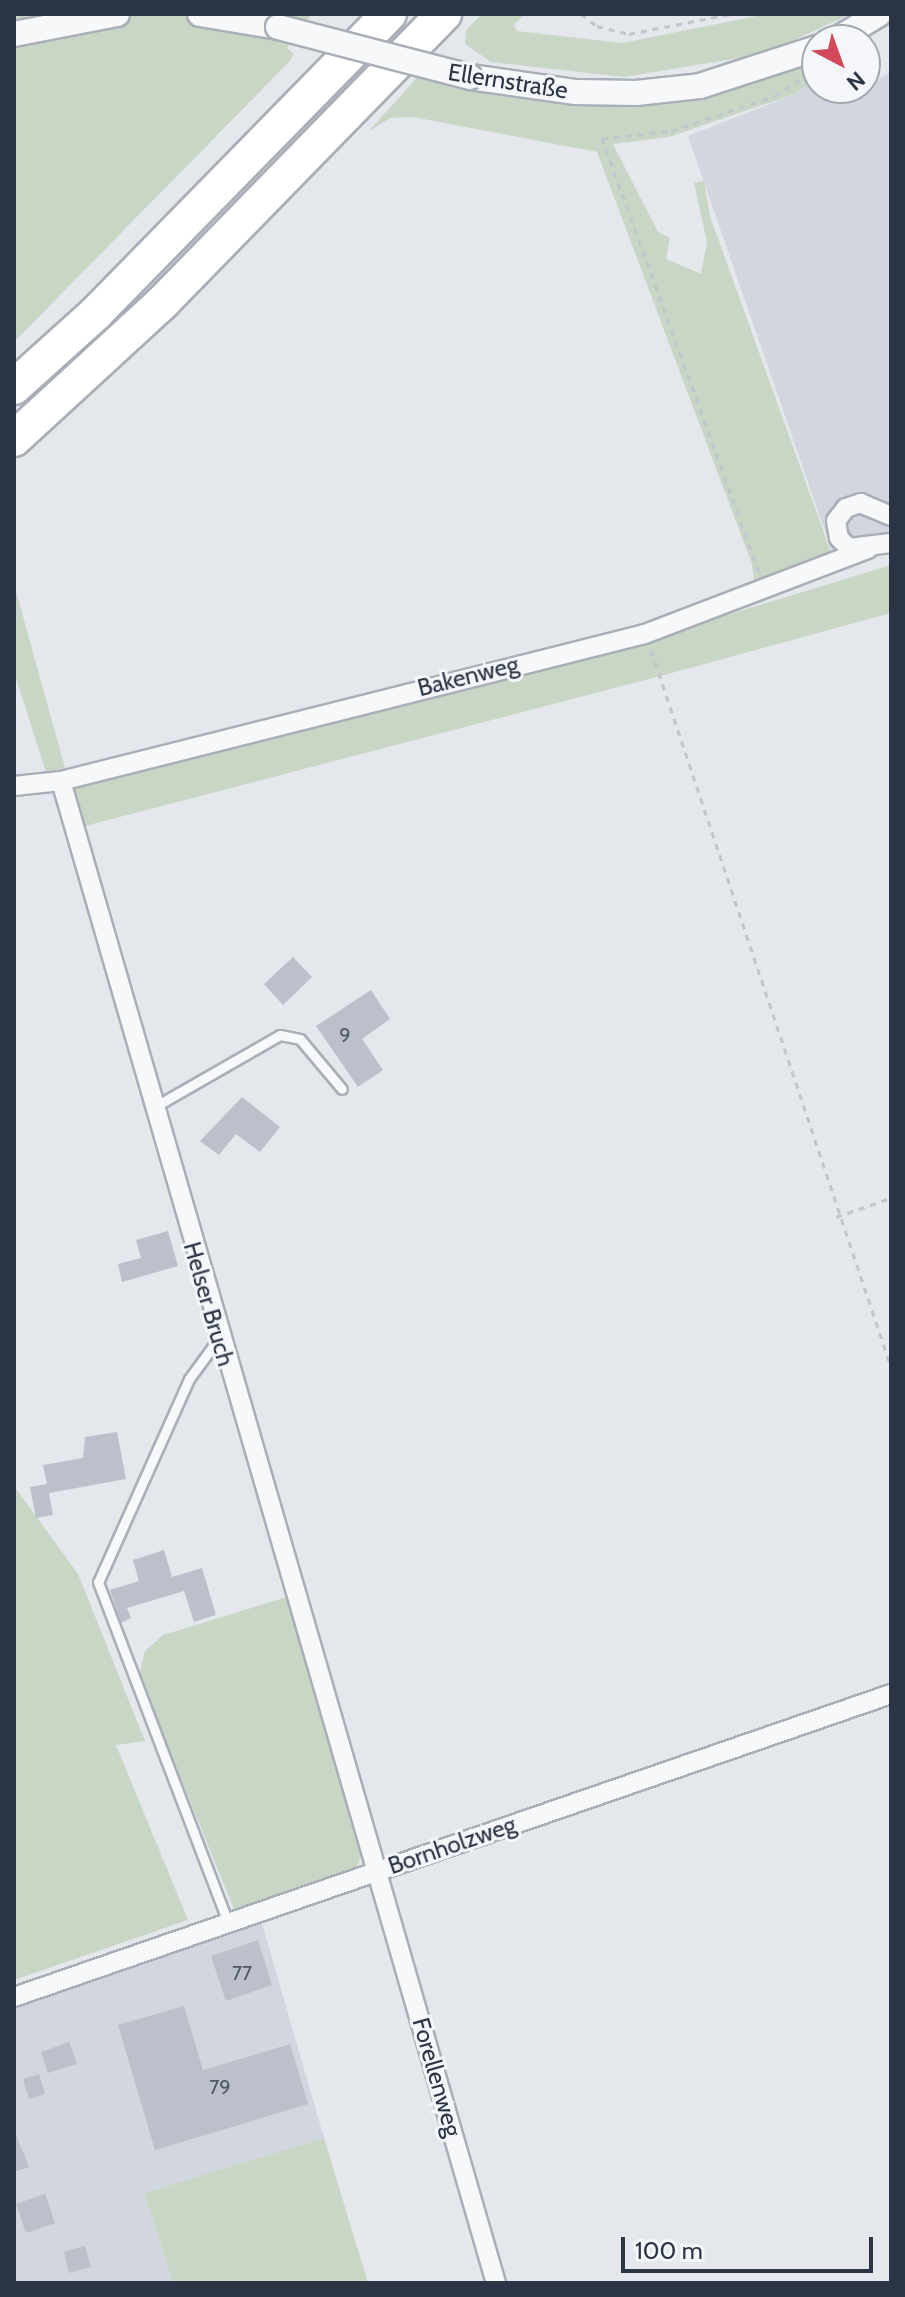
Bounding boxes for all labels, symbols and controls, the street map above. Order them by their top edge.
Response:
north arrow [801,24,881,104]
street label: Ellernstraße [446,57,570,105]
text: N [841,66,870,96]
street label: Bakenweg [414,650,522,702]
house number: 9 [339,1023,351,1047]
street label: Helser Bruch [178,1239,240,1369]
street label: Bornholzweg [384,1810,520,1880]
house number: 77 [232,1961,252,1985]
street label: Forellenweg [406,2014,468,2140]
house number: 79 [209,2075,231,2099]
scale bar [625,2221,877,2271]
text: 100 m [635,2236,703,2265]

